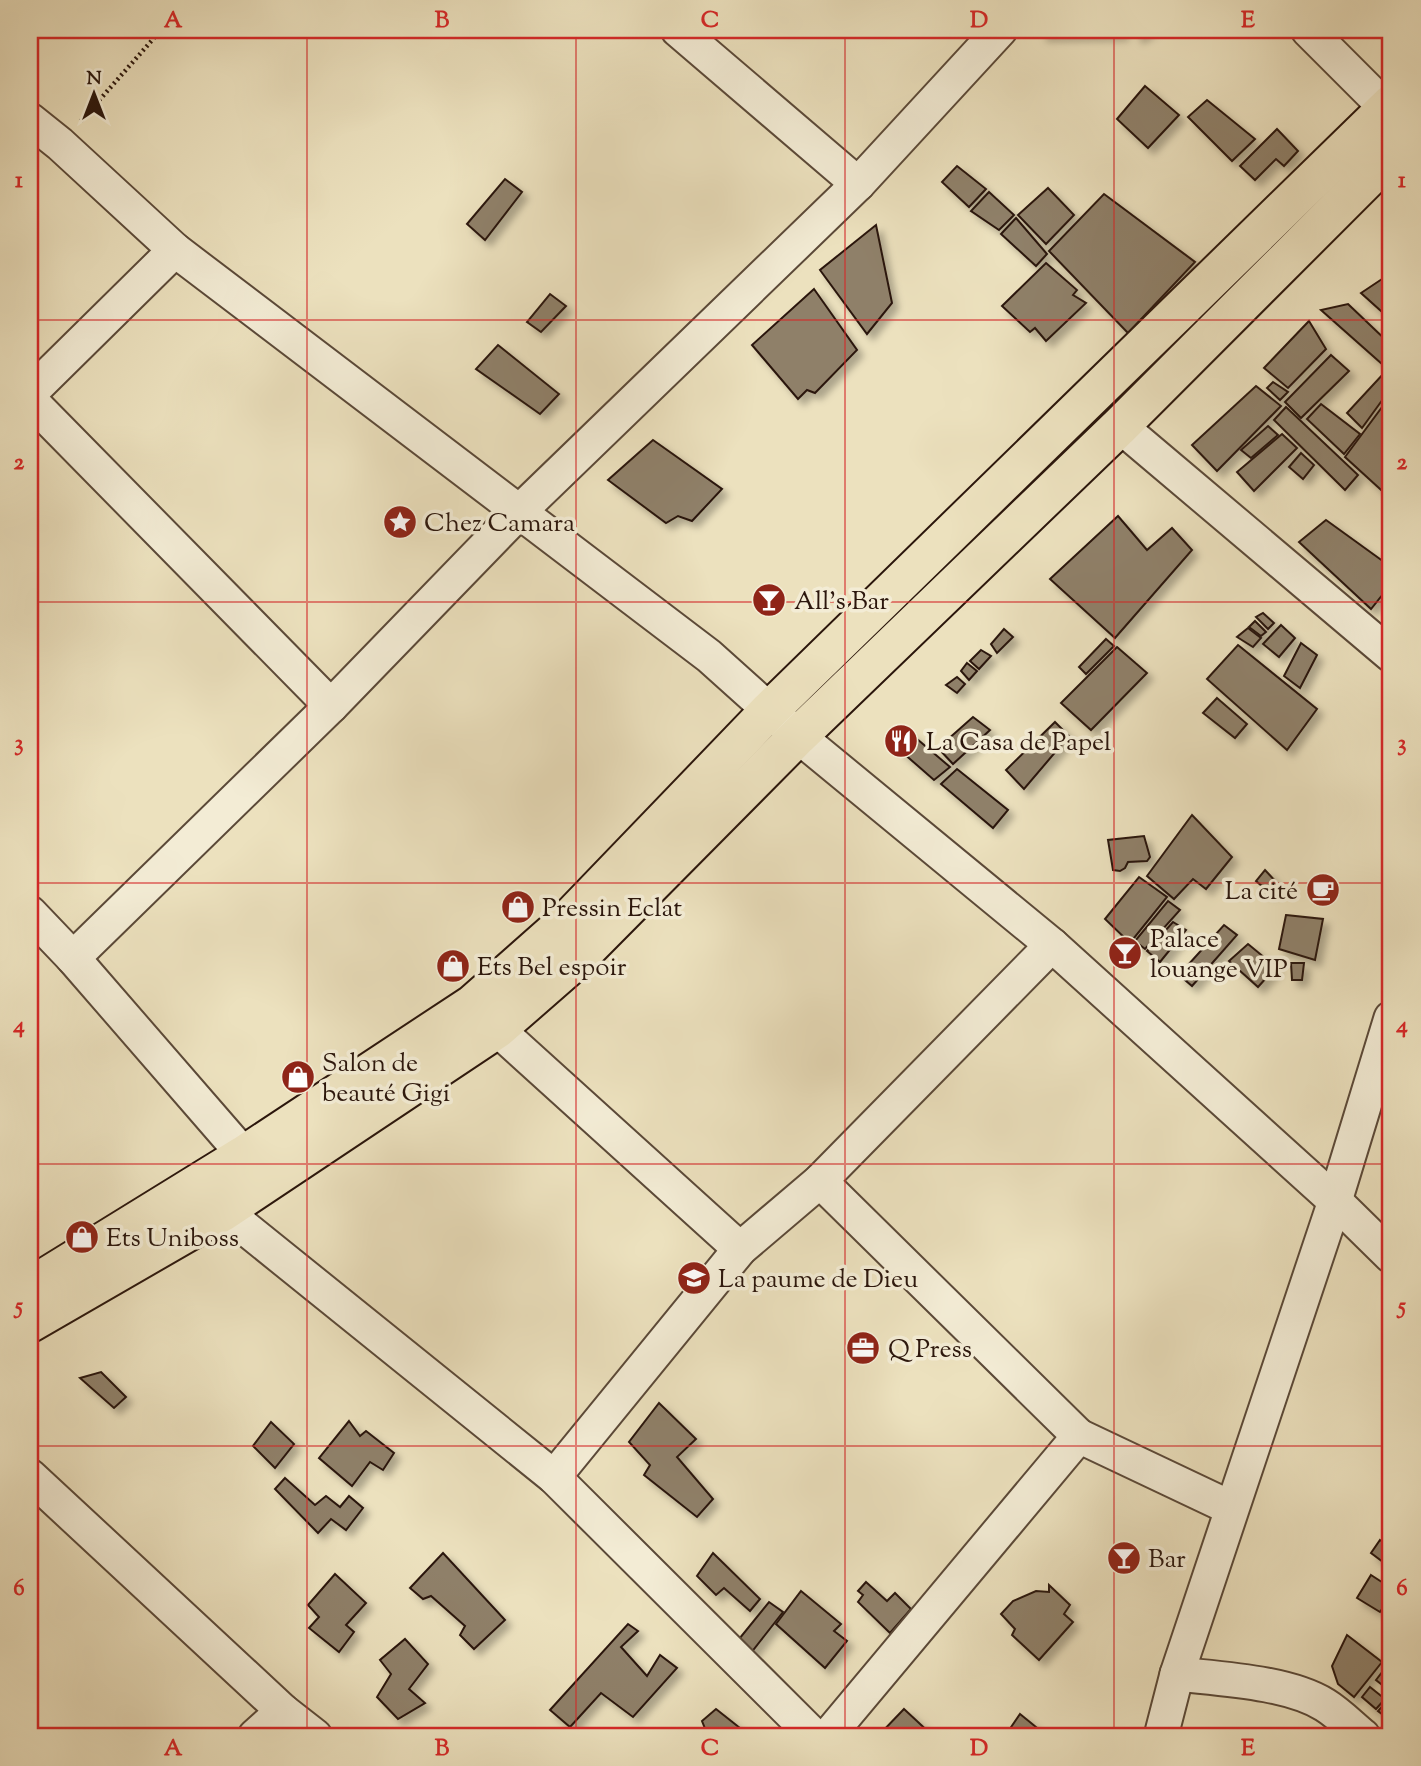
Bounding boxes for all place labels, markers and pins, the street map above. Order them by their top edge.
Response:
place icon: Chez Camara [381,503,419,541]
place label: Chez Camara [424,506,575,543]
bar icon: All's Bar [750,581,788,619]
place label: All's Bar [794,584,889,621]
restaurant icon: La Casa de Papel [882,722,920,760]
place label: La Casa de Papel [926,725,1111,762]
cafe icon: La cité [1304,871,1342,909]
place label: La cité [1225,874,1298,911]
shop icon: Pressin Eclat [499,888,537,926]
place label: Pressin Eclat [542,891,682,928]
place label: Palace louange VIP [1150,922,1288,989]
bar icon: Palace louange VIP [1106,934,1144,972]
shop icon: Ets Bel espoir [434,947,472,985]
place label: Ets Bel espoir [477,950,627,987]
place label: Salon de beauté Gigi [322,1046,450,1113]
shop icon: Salon de beauté Gigi [279,1058,317,1096]
shop icon: Ets Uniboss [63,1218,101,1256]
place label: Ets Uniboss [106,1221,239,1258]
school or university icon: La paume de Dieu [675,1259,713,1297]
place label: La paume de Dieu [718,1262,918,1299]
office icon: Q Press [844,1329,882,1367]
place label: Q Press [888,1332,972,1369]
bar icon: Bar [1105,1539,1143,1577]
place label: Bar [1148,1542,1186,1579]

